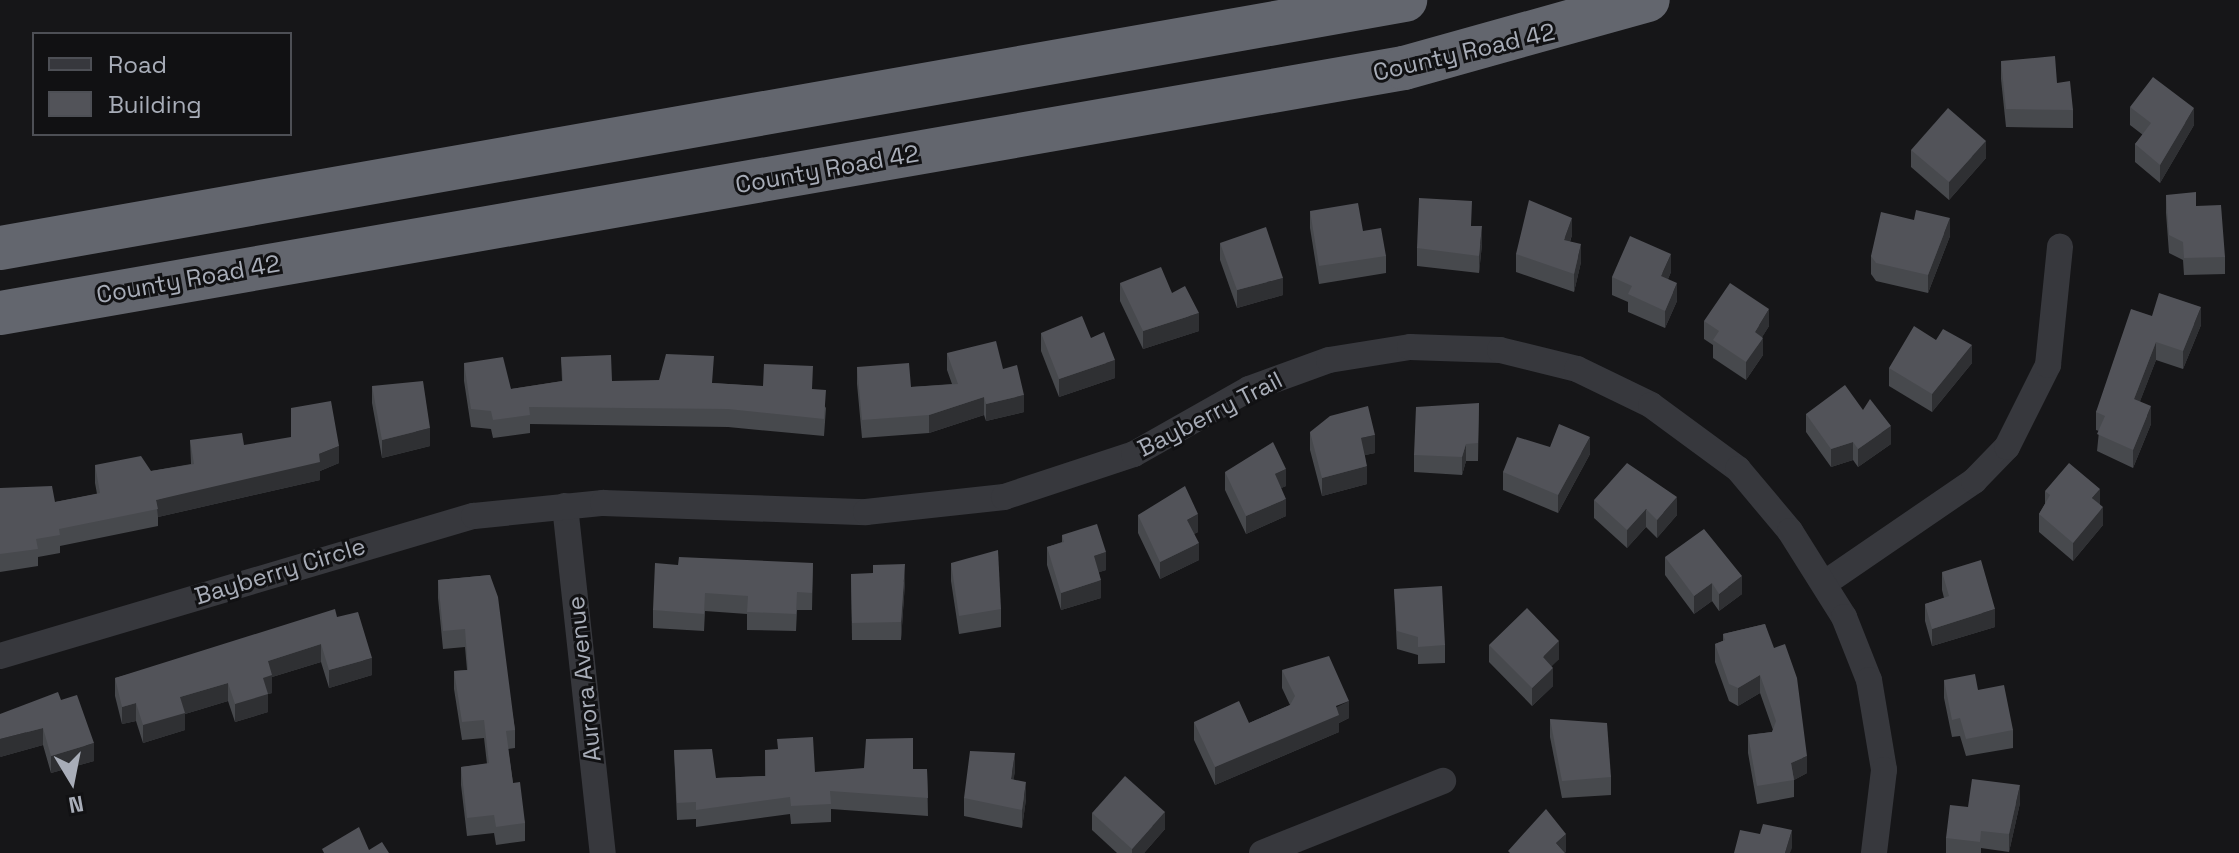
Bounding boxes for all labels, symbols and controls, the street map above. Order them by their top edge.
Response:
street label: County Road 42 [1370,17,1558,87]
legend [32,32,292,136]
text: Road [108,49,167,80]
text: Building [108,89,202,120]
street label: County Road 42 [733,139,921,199]
street label: County Road 42 [94,249,282,309]
street label: Bayberry Trail [1133,365,1287,463]
street label: Bayberry Circle [191,531,369,611]
street label: Aurora Avenue [561,595,607,763]
north arrow [32,741,112,821]
text: N [66,790,86,820]

